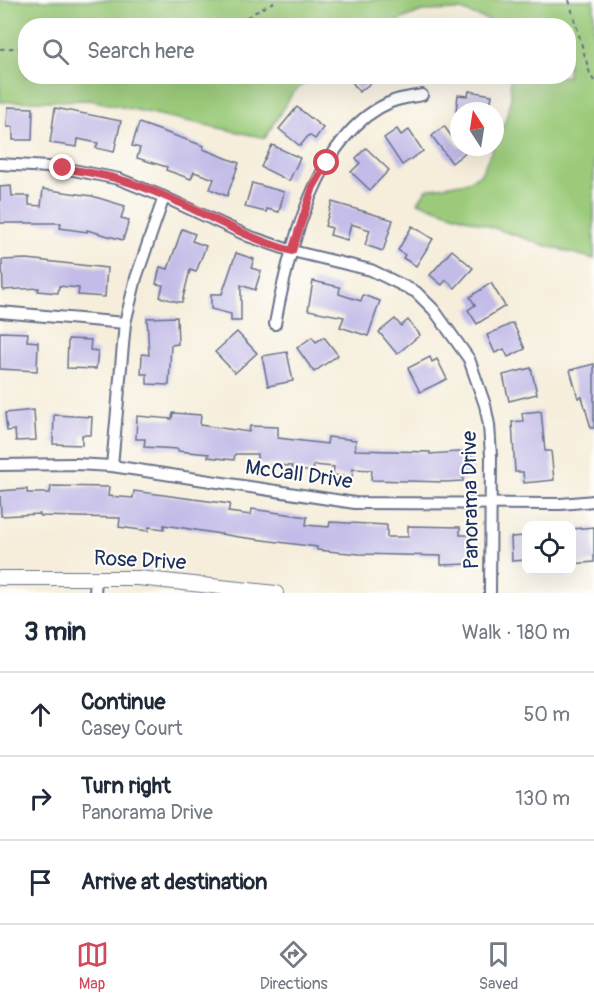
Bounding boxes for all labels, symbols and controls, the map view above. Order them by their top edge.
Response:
search box [18,18,576,84]
icon: search [39,35,72,68]
text: Search here [87,37,194,65]
north arrow [450,102,504,156]
route start [313,149,339,175]
route end [49,154,75,180]
street label: Panorama Drive [456,430,485,569]
street label: McCall Drive [244,454,355,495]
map controls [522,521,576,575]
button: locate [522,521,576,575]
street label: Rose Drive [93,545,188,576]
text: 3 min [24,616,86,648]
text: Walk · 180 m [462,620,570,645]
text: Continue [81,688,165,716]
icon: ahead [24,698,57,731]
text: 50 m [523,702,570,727]
text: Casey Court [81,716,183,741]
text: Turn right [81,772,171,800]
icon: right [24,782,57,815]
text: 130 m [515,786,570,811]
text: Panorama Drive [81,800,213,825]
icon: arrive [24,866,57,899]
text: Arrive at destination [81,868,267,896]
tab: Map [76,938,109,994]
tab: Directions [260,938,328,994]
tab: Saved [479,938,518,994]

